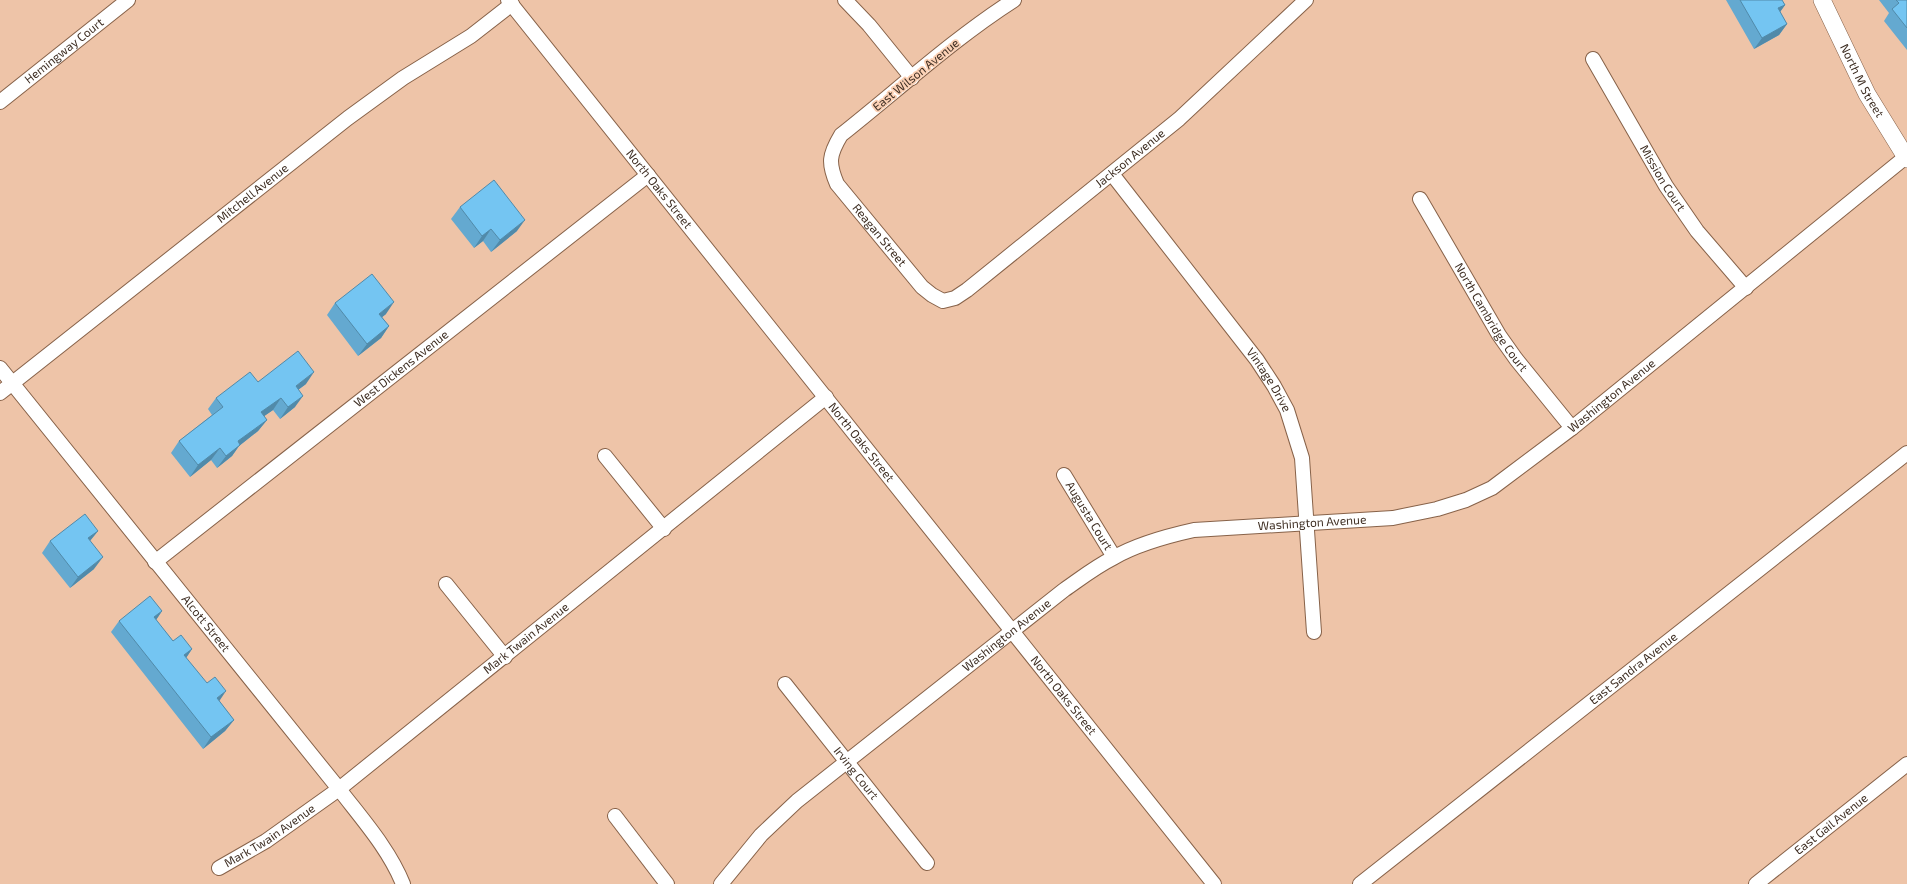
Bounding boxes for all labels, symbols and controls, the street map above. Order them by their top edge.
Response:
street label: Hemingway Court [21,14,106,86]
street label: East Wilson Avenue [869,35,961,113]
street label: North M Street [1838,41,1888,120]
street label: Jackson Avenue [1092,125,1167,190]
street label: Mission Court [1638,142,1689,214]
street label: North Oaks Street [624,146,696,231]
street label: Mitchell Avenue [214,160,290,225]
street label: Reagan Street [850,201,910,269]
street label: North Cambridge Court [1453,260,1531,374]
street label: West Dickens Avenue [351,327,451,409]
street label: Vintage Drive [1244,345,1295,414]
street label: Washington Avenue [1564,355,1658,435]
street label: North Oaks Street [826,399,898,484]
street label: Augusta Court [1064,479,1116,553]
street label: Washington Avenue [1257,512,1367,532]
street label: Alcott Street [179,592,234,654]
street label: Washington Avenue [959,595,1053,674]
street label: Mark Twain Avenue [480,599,571,676]
street label: East Sandra Avenue [1586,629,1679,707]
street label: North Oaks Street [1028,652,1100,738]
street label: Irving Court [831,743,882,802]
street label: East Gail Avenue [1791,790,1870,857]
street label: Mark Twain Avenue [221,801,317,870]

